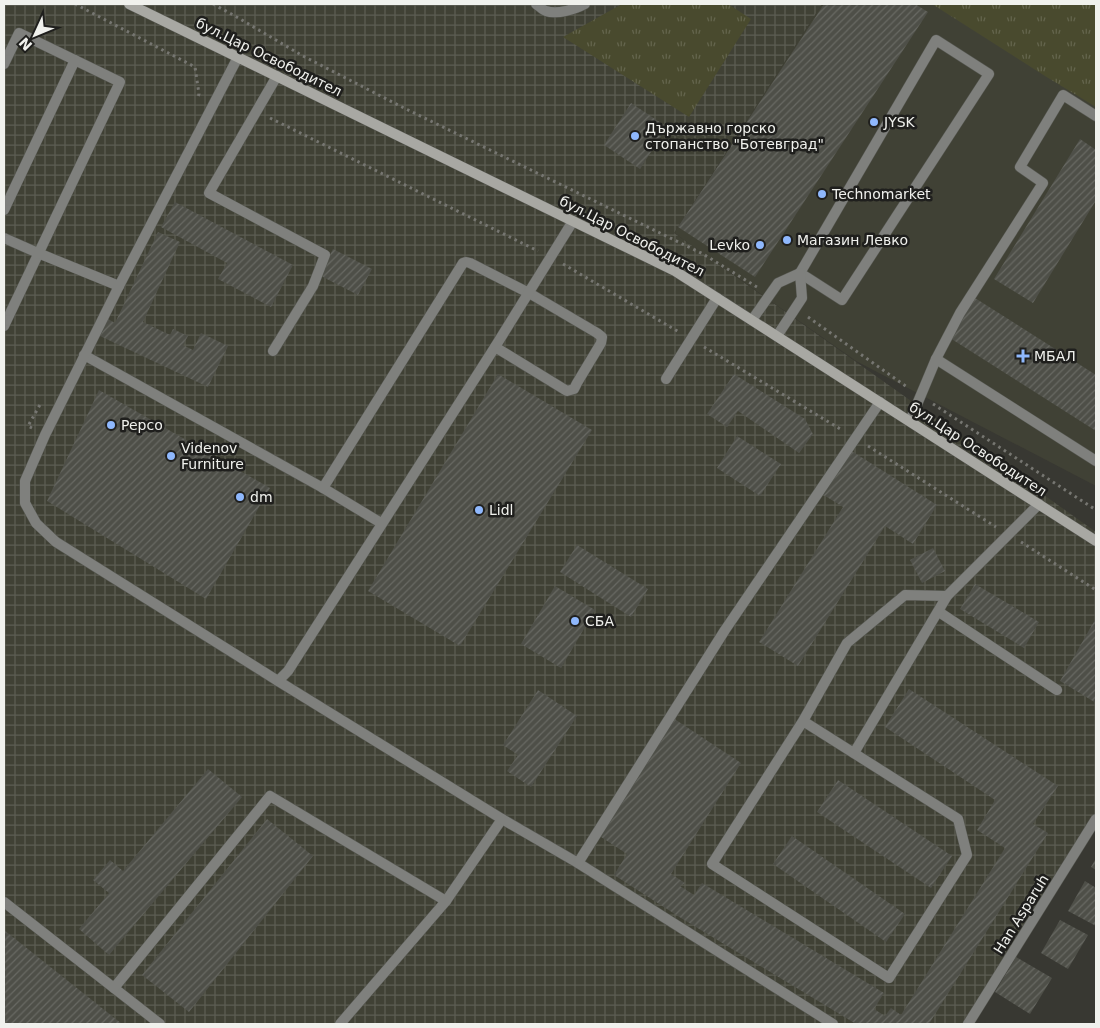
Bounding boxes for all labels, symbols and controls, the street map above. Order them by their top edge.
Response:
north arrow [10,10,60,60]
street label: бул.Цар Освободител [193,15,345,99]
text: N [16,34,35,54]
place label: JYSK [883,114,916,130]
marker: JYSK [868,116,880,128]
place label: Държавно горско стопанство "Ботевград" [645,120,824,152]
marker: Държавно горско стопанство "Ботевград" [629,130,641,142]
place label: Technomarket [831,186,931,202]
marker: Technomarket [816,188,828,200]
street label: бул.Цар Освободител [557,192,707,280]
place label: Магазин Левко [797,232,908,248]
marker: Магазин Левко [781,234,793,246]
place label: Levko [709,237,750,253]
marker: Levko [754,239,766,251]
place label: МБАЛ [1034,348,1076,364]
marker: МБАЛ [1016,349,1030,363]
street label: бул.Цар Освободител [906,399,1050,499]
place label: Pepco [121,417,163,433]
marker: Pepco [105,419,117,431]
place label: Videnov Furniture [181,440,244,472]
marker: Videnov Furniture [165,450,177,462]
place label: dm [250,489,273,505]
marker: dm [234,491,246,503]
place label: Lidl [489,502,513,518]
marker: Lidl [473,504,485,516]
place label: СБА [585,613,614,629]
marker: СБА [569,615,581,627]
street label: Han Asparuh [990,871,1052,957]

